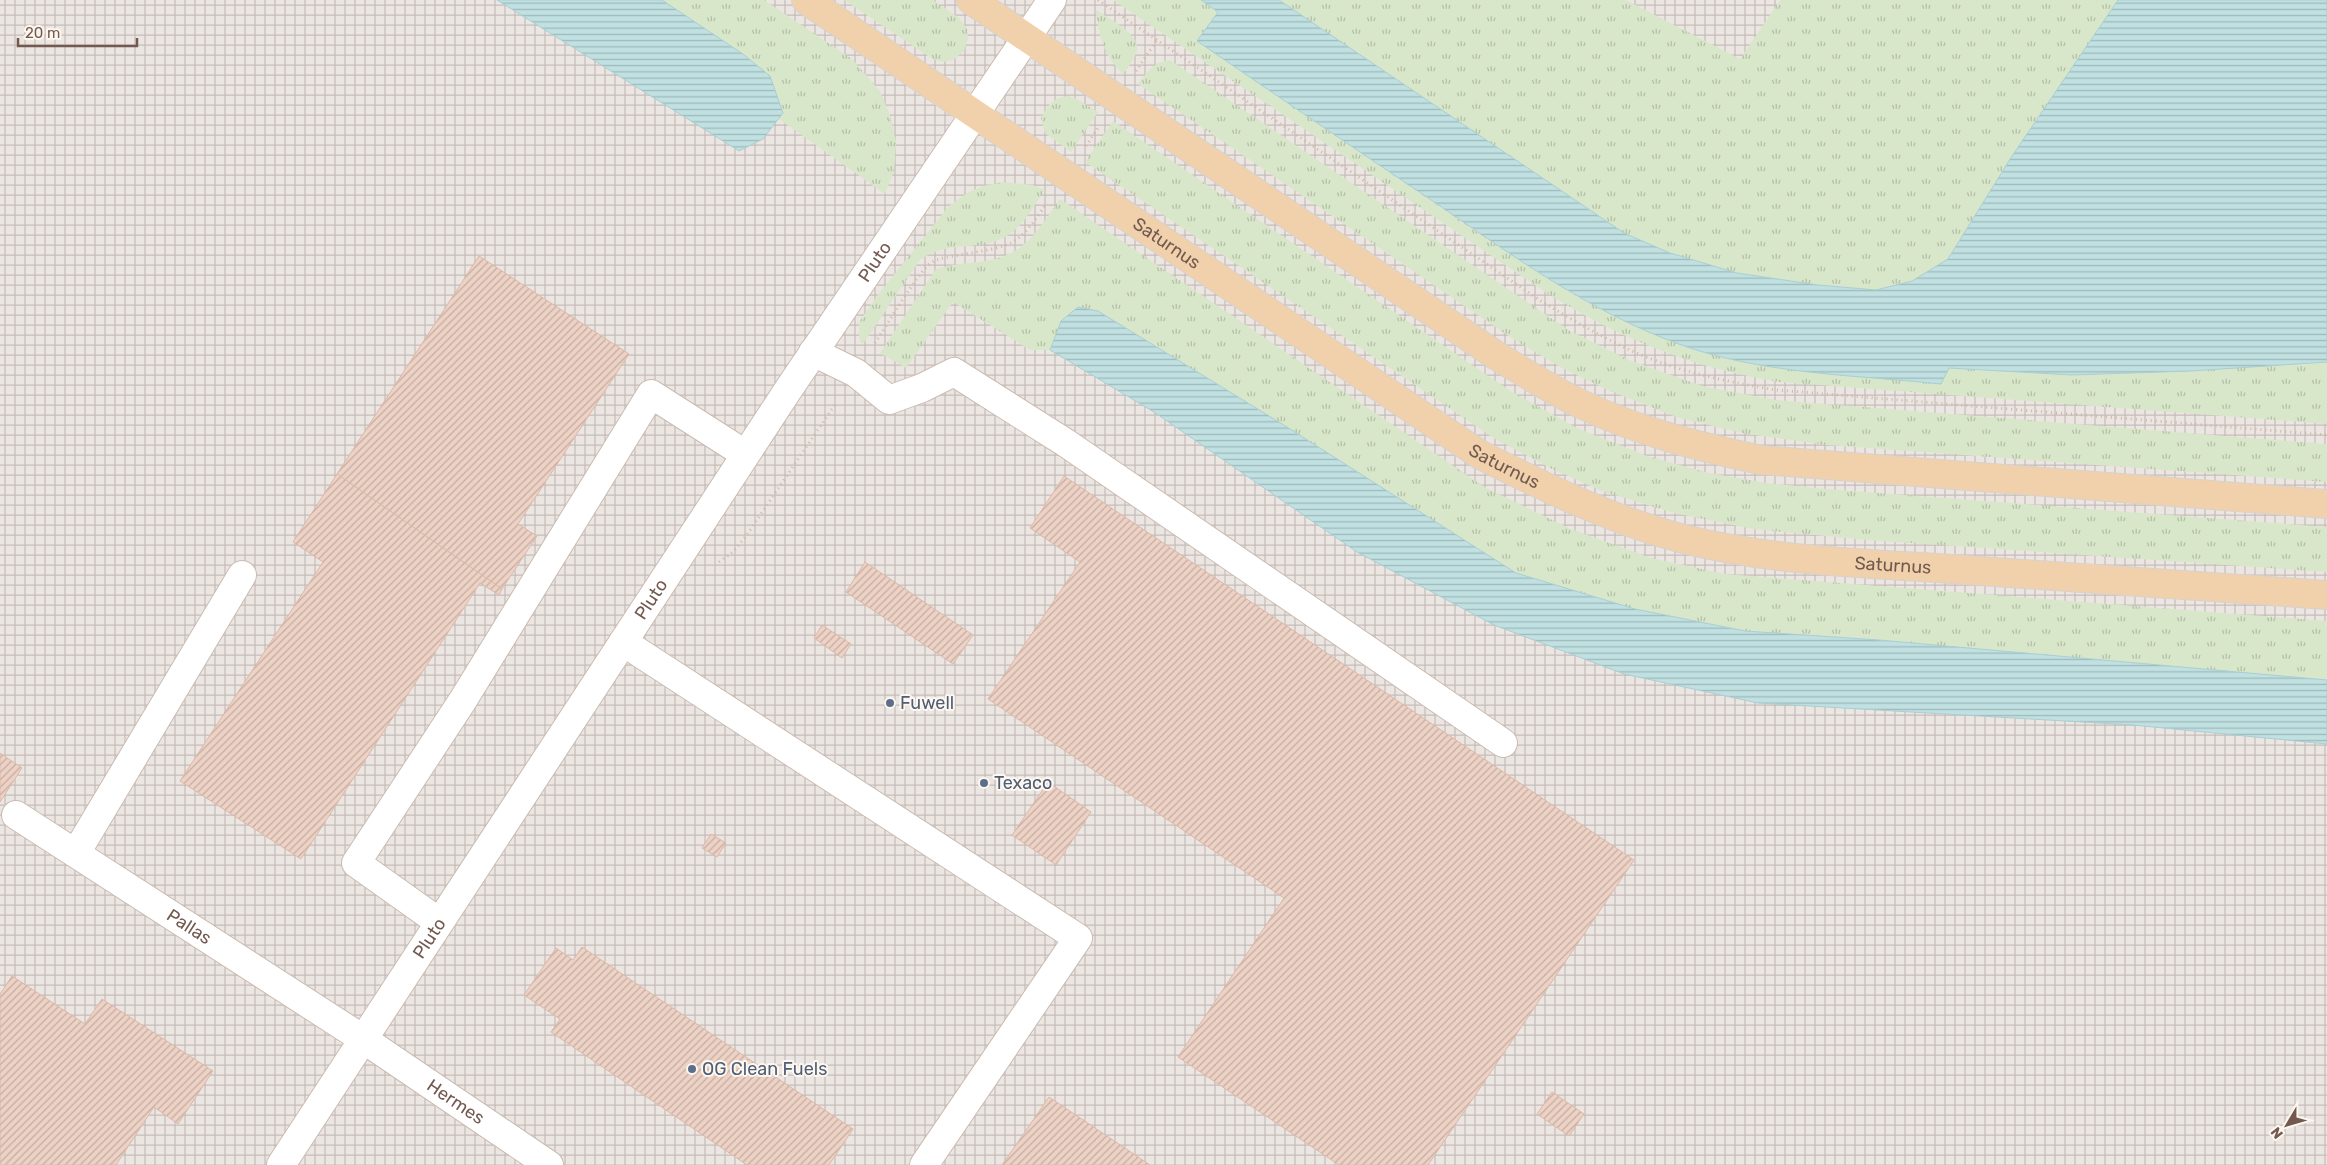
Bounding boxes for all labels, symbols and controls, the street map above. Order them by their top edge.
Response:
scale bar [18,15,136,47]
text: 20 m [25,24,60,42]
street label: Saturnus [1129,213,1205,274]
street label: Pluto [853,237,896,286]
street label: Saturnus [1464,439,1543,493]
street label: Saturnus [1854,552,1932,579]
street label: Pluto [630,575,672,624]
place label: Fuwell [900,692,954,714]
marker: Fuwell [884,697,896,709]
place label: Texaco [994,772,1052,794]
marker: Texaco [978,777,990,789]
street label: Pallas [162,904,216,949]
street label: Pluto [408,914,451,963]
place label: OG Clean Fuels [702,1058,827,1080]
marker: OG Clean Fuels [686,1063,698,1075]
street label: Hermes [423,1074,489,1129]
north arrow [2262,1100,2312,1150]
text: N [2267,1123,2287,1142]

